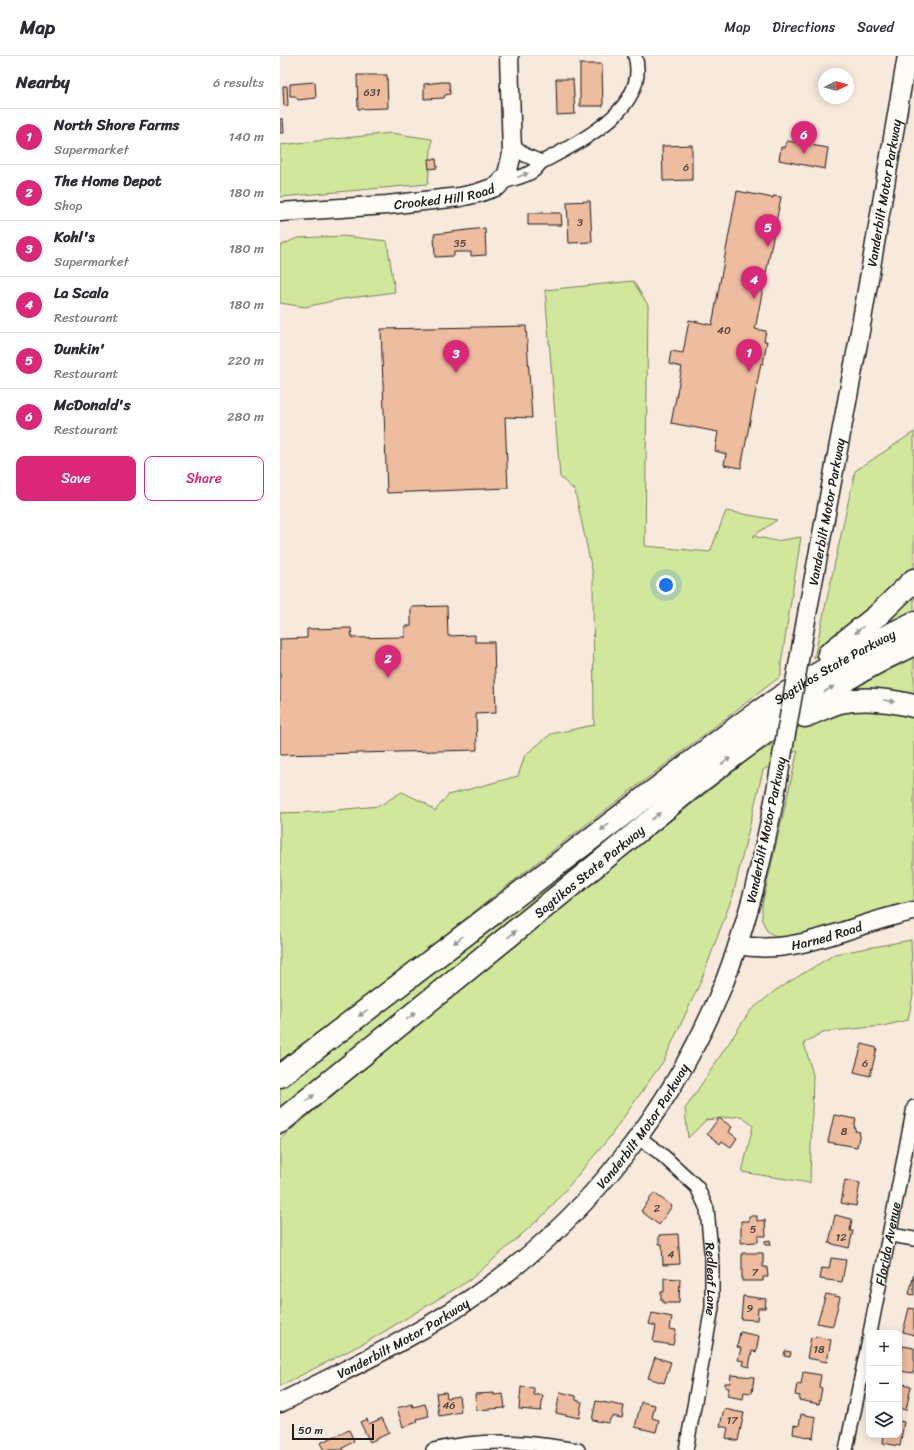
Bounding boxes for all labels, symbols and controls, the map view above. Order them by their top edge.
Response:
text: Map [20,11,55,44]
text: Map [724,15,750,40]
text: Directions [772,15,835,40]
text: Saved [857,15,894,40]
text: Nearby [16,67,70,97]
north arrow [818,68,854,104]
text: 6 results [213,71,264,94]
house number: 631 [363,83,381,102]
text: North Shore Farms [54,112,179,138]
street label: Vanderbilt Motor Parkway [860,117,908,268]
pin: 6 [791,121,817,154]
text: 1 [26,125,32,148]
text: 140 m [229,125,264,148]
text: Supermarket [54,138,129,161]
house number: 6 [683,158,689,177]
text: The Home Depot [54,168,161,194]
one-way arrow [517,172,529,178]
street label: Crooked Hill Road [393,176,499,216]
text: 2 [25,181,33,204]
text: 180 m [229,181,264,204]
text: Shop [54,194,82,217]
house number: 3 [577,213,583,232]
pin: 5 [755,214,781,247]
text: Kohl's [54,224,95,250]
house number: 35 [454,234,467,253]
text: 3 [25,237,33,260]
text: 180 m [229,237,264,260]
text: Supermarket [54,250,129,273]
pin: 4 [741,266,767,299]
text: La Scala [54,280,109,306]
text: 4 [25,293,33,316]
text: 180 m [229,293,264,316]
text: Restaurant [54,306,118,329]
house number: 40 [717,321,731,340]
text: Dunkin' [54,336,105,362]
pin: 1 [736,339,762,372]
pin: 3 [443,340,469,373]
text: 5 [25,349,33,372]
text: 220 m [227,349,264,372]
text: Restaurant [54,362,118,385]
text: McDonald's [54,392,131,418]
text: 6 [25,405,33,428]
text: 280 m [227,405,264,428]
text: Restaurant [54,418,118,441]
street label: Vanderbilt Motor Parkway [801,436,851,587]
button: Save [16,456,136,501]
button: Share [144,456,264,501]
your location [656,575,676,595]
street label: Sagtikos State Parkway [769,622,900,710]
one-way arrow [854,626,865,635]
pin: 2 [375,645,401,678]
one-way arrow [823,686,835,693]
one-way arrow [883,698,895,704]
street label: Vanderbilt Motor Parkway [739,754,793,905]
one-way arrow [721,757,732,765]
one-way arrow [651,812,662,821]
street label: Sagtikos State Parkway [528,819,650,923]
one-way arrow [600,823,611,831]
street label: Harned Road [789,914,866,956]
one-way arrow [507,929,517,938]
one-way arrow [452,936,463,945]
one-way arrow [358,1008,369,1017]
one-way arrow [406,1011,417,1020]
house number: 6 [862,1054,868,1073]
street label: Vanderbilt Motor Parkway [590,1059,695,1194]
one-way arrow [305,1093,316,1102]
house number: 8 [841,1122,848,1141]
house number: 2 [654,1199,661,1218]
street label: Florida Avenue [868,1200,907,1287]
house number: 5 [750,1220,757,1239]
house number: 12 [835,1228,847,1247]
street label: Redleaf Lane [699,1241,724,1318]
house number: 4 [668,1245,675,1264]
house number: 7 [752,1263,759,1282]
street label: Vanderbilt Motor Parkway [332,1291,474,1385]
house number: 9 [747,1299,754,1318]
map controls [866,1330,902,1438]
button: + [866,1330,902,1366]
house number: 18 [813,1340,825,1359]
button: − [866,1366,902,1402]
house number: 46 [442,1396,456,1415]
button: layers [866,1402,902,1438]
house number: 17 [727,1411,738,1430]
text: 50 m [298,1421,323,1440]
scale bar [292,1422,374,1441]

